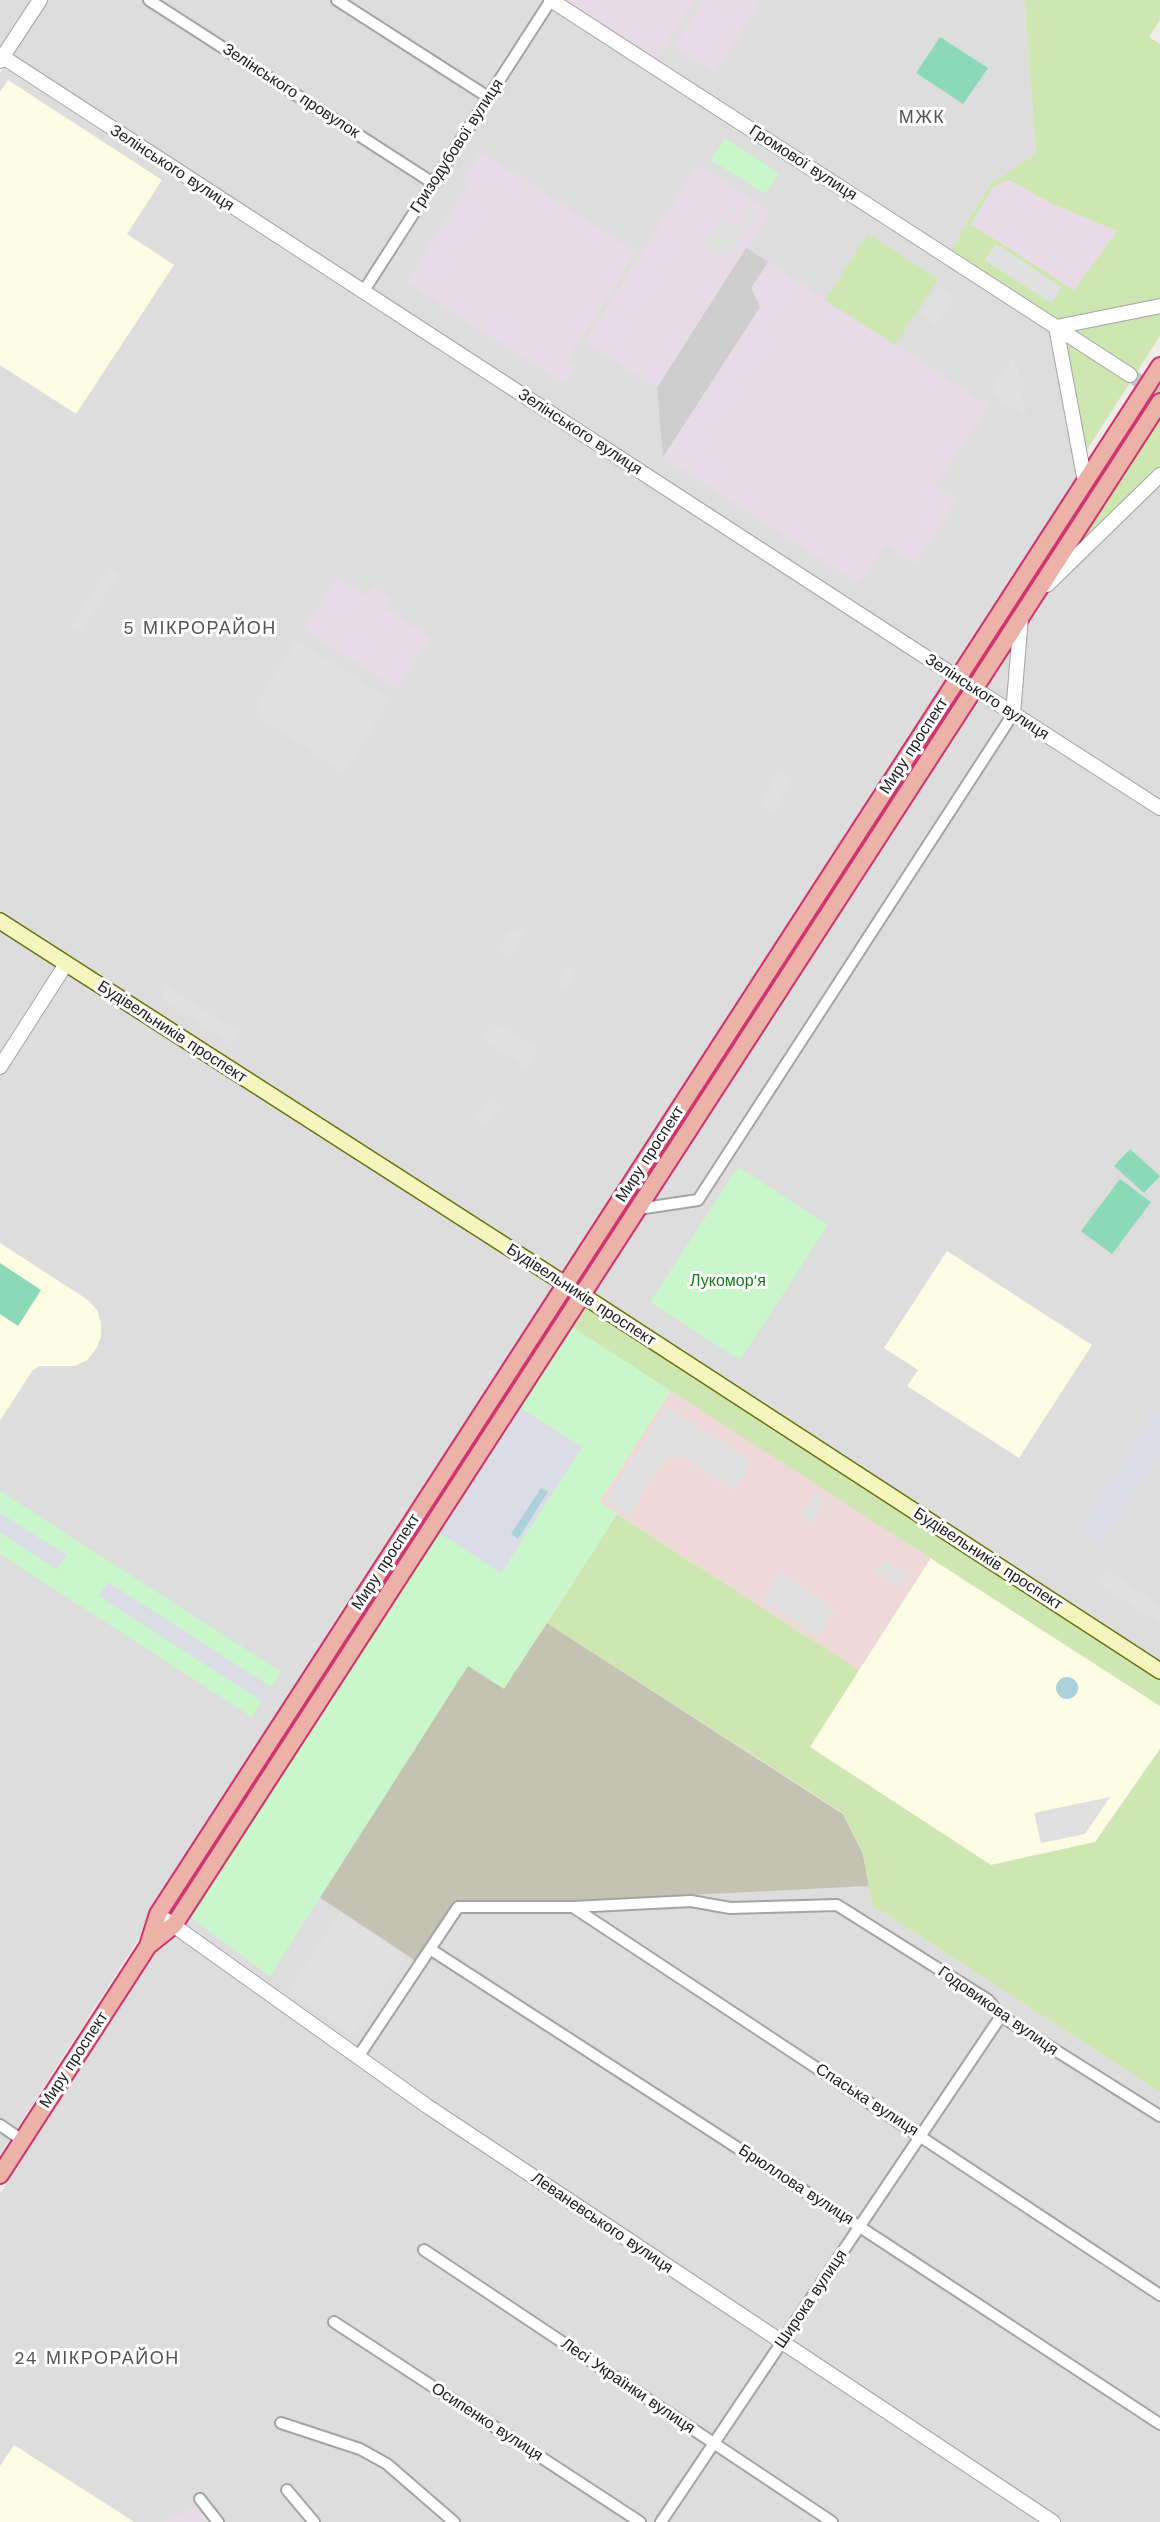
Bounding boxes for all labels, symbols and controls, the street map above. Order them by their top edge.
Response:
street label: Зелінського провулок [219,39,363,143]
street label: Гризодубової вулиця [406,75,508,217]
district label: МЖК [899,107,945,129]
street label: Зелінського вулиця [106,121,238,215]
street label: Громової вулиця [746,121,860,205]
street label: Зелінського вулиця [514,385,646,479]
district label: 5 МІКРОРАЙОН [123,618,277,640]
street label: Зелінського вулиця [921,650,1053,744]
street label: Миру проспект [876,694,952,798]
street label: Будівельників проспект [94,977,250,1087]
street label: Миру проспект [612,1102,688,1206]
street label: Будівельників проспект [503,1240,659,1350]
park label: Лукомор'я [690,1271,766,1291]
street label: Будівельників проспект [910,1504,1066,1614]
street label: Миру проспект [348,1510,424,1614]
street label: Годовикова вулиця [934,1962,1062,2060]
street label: Миру проспект [36,2008,112,2112]
street label: Спаська вулиця [812,2060,922,2140]
street label: Брюллова вулиця [735,2141,857,2229]
street label: Леваневського вулиця [527,2168,677,2278]
street label: Широка вулиця [771,2246,851,2352]
street label: Лесі Українки вулиця [557,2334,699,2438]
district label: 24 МІКРОРАЙОН [14,2348,180,2370]
street label: Осипенко вулиця [428,2379,546,2465]

